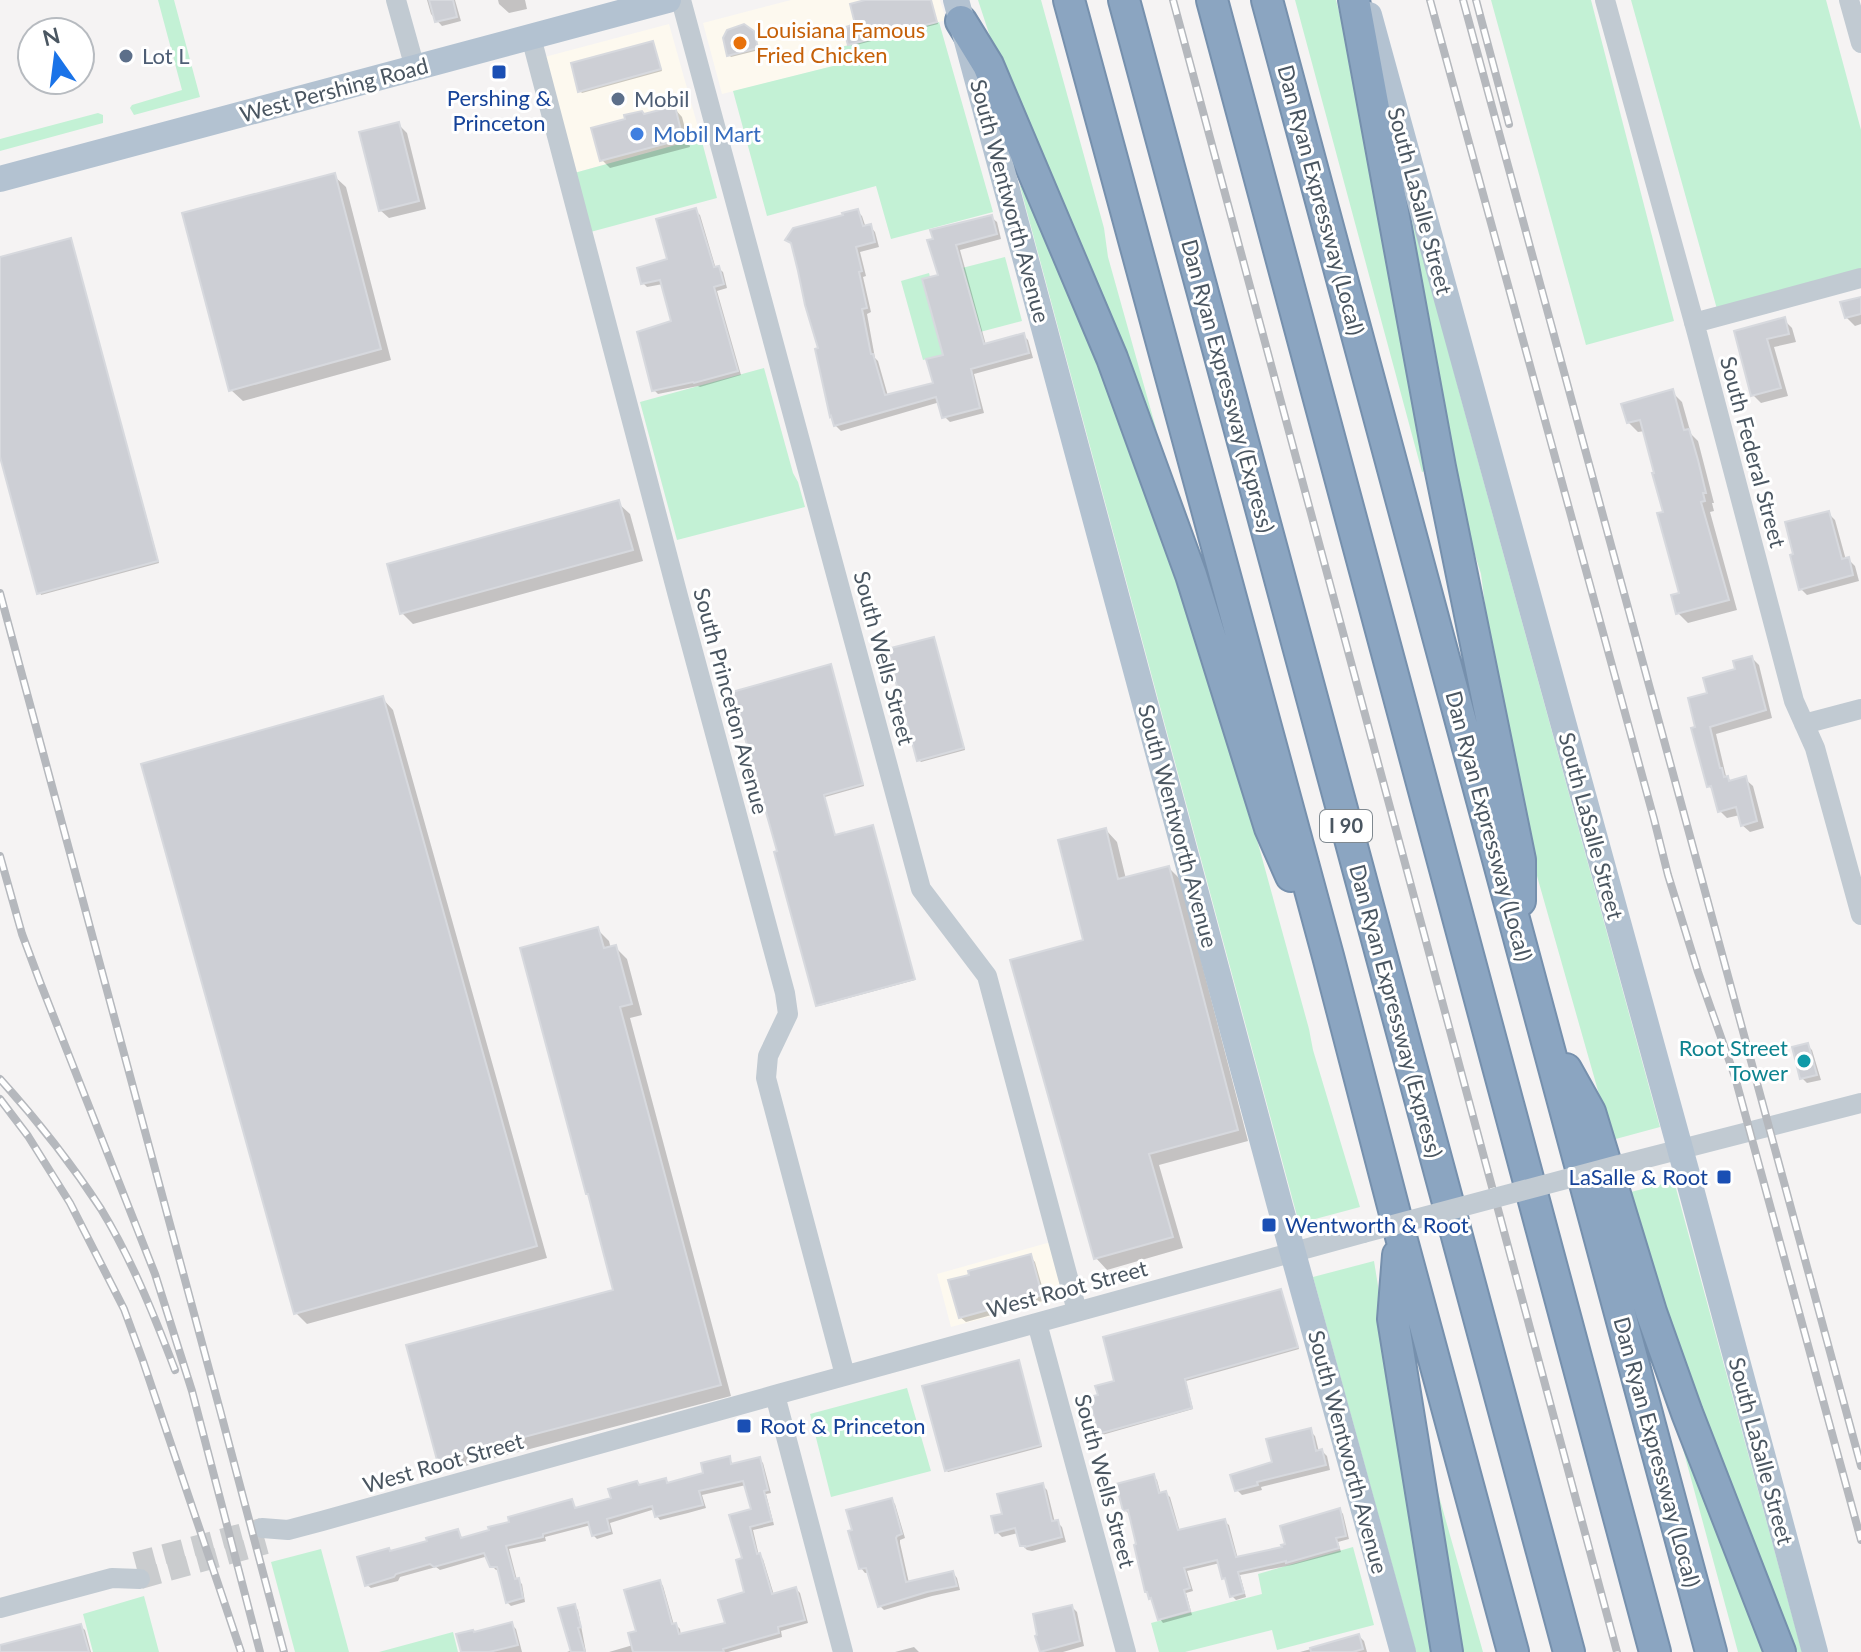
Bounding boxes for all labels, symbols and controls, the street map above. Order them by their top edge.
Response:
north arrow [16,16,96,96]
place label: Louisiana Famous Fried Chicken [756,16,925,68]
text: N [40,21,63,51]
marker: Louisiana Famous Fried Chicken [731,34,749,52]
place label: Lot L [142,42,190,69]
marker: Lot L [117,47,135,65]
street label: West Pershing Road [237,51,431,128]
street label: Dan Ryan Expressway (Local) [1272,62,1371,338]
marker: Pershing & Princeton [490,63,508,81]
street label: South Wentworth Avenue [965,76,1056,325]
place label: Pershing & Princeton [447,84,551,136]
place label: Mobil [634,85,689,112]
marker: Mobil [609,90,627,108]
street label: South LaSalle Street [1383,104,1458,298]
place label: Mobil Mart [653,120,761,147]
marker: Mobil Mart [628,125,646,143]
street label: Dan Ryan Expressway (Express) [1176,236,1281,536]
street label: South Federal Street [1715,353,1792,551]
street label: South Wells Street [848,568,921,748]
street label: South Princeton Avenue [688,585,775,817]
street label: Dan Ryan Expressway (Local) [1440,688,1539,964]
street label: South Wentworth Avenue [1133,701,1224,950]
street label: South LaSalle Street [1554,729,1629,923]
road number: I 90 [1320,810,1372,842]
street label: Dan Ryan Expressway (Express) [1344,861,1449,1161]
place label: Root Street Tower [1679,1034,1788,1086]
marker: Root Street Tower [1795,1052,1813,1070]
place label: LaSalle & Root [1569,1163,1708,1190]
marker: LaSalle & Root [1715,1168,1733,1186]
place label: Wentworth & Root [1285,1211,1469,1238]
marker: Wentworth & Root [1260,1216,1278,1234]
street label: West Root Street [983,1254,1150,1323]
street label: Dan Ryan Expressway (Local) [1608,1314,1707,1590]
street label: South Wentworth Avenue [1303,1327,1394,1576]
street label: South LaSalle Street [1724,1354,1799,1548]
street label: South Wells Street [1069,1391,1142,1571]
place label: Root & Princeton [760,1412,926,1439]
marker: Root & Princeton [735,1417,753,1435]
street label: West Root Street [360,1427,526,1498]

